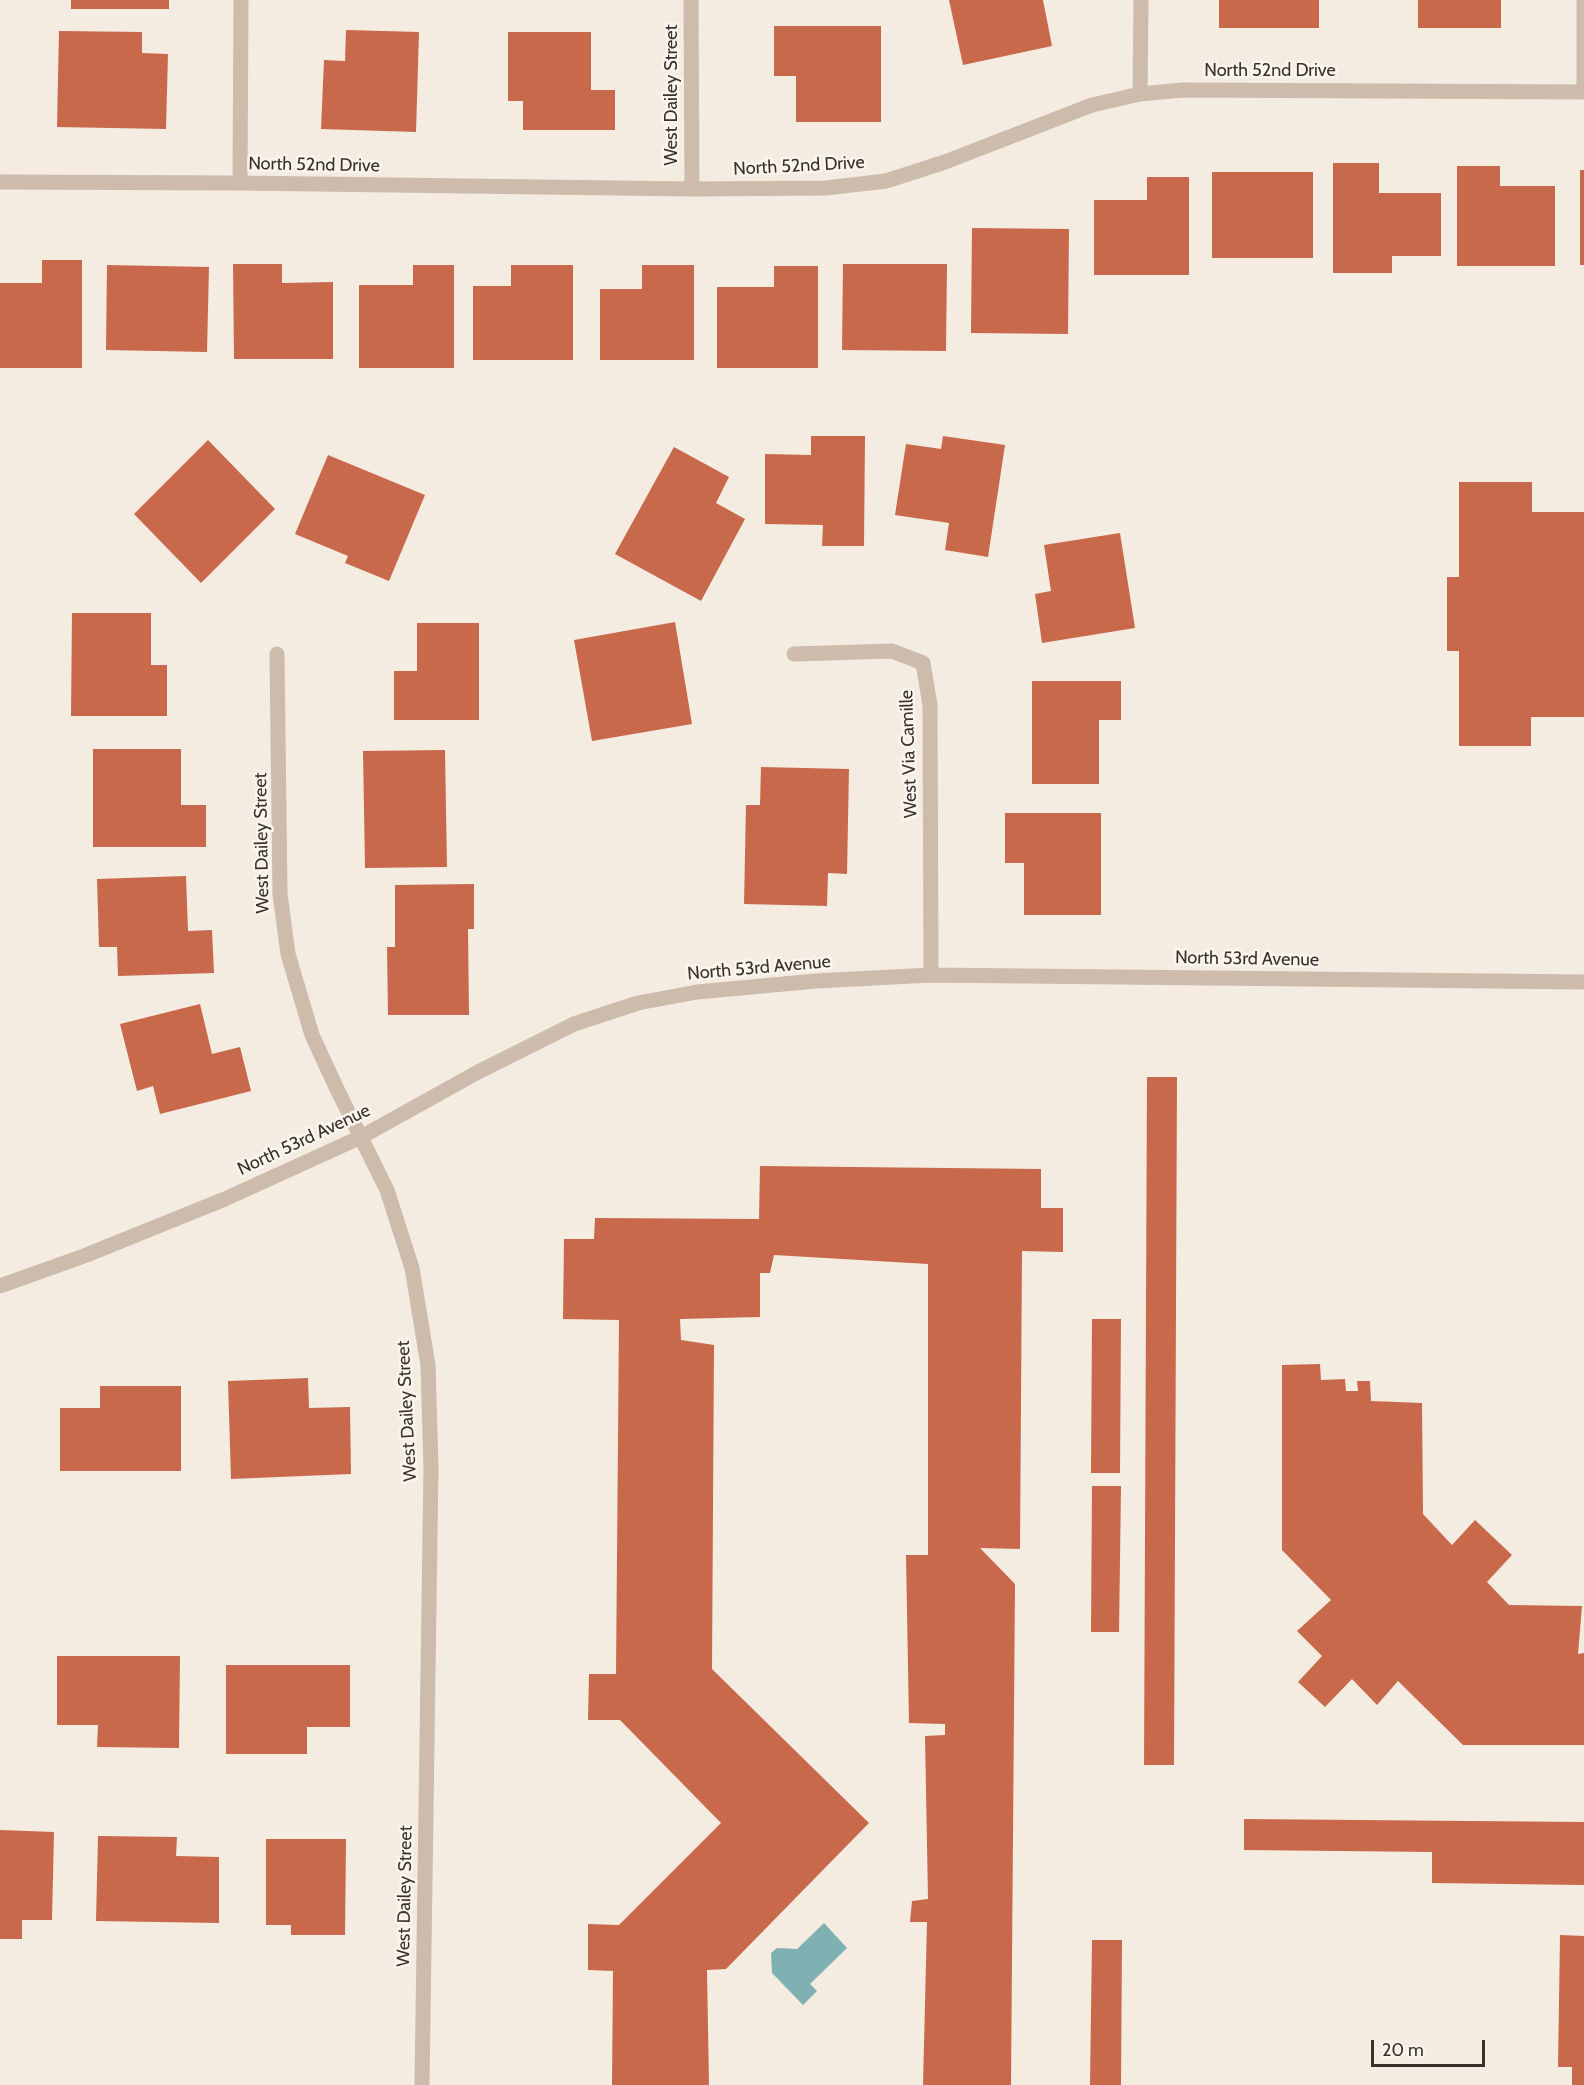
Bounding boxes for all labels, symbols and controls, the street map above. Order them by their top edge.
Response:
street label: West Dailey Street [661,24,683,166]
street label: North 52nd Drive [1204,60,1336,82]
street label: North 52nd Drive [733,152,865,180]
street label: North 52nd Drive [248,153,380,177]
street label: West Via Camille [896,689,922,819]
street label: West Dailey Street [250,772,274,914]
street label: North 53rd Avenue [1175,947,1319,971]
street label: North 53rd Avenue [686,951,832,985]
street label: North 53rd Avenue [234,1100,374,1180]
street label: West Dailey Street [393,1340,421,1482]
street label: West Dailey Street [393,1825,417,1967]
scale bar [1374,2028,1488,2066]
text: 20 m [1382,2039,1424,2061]

